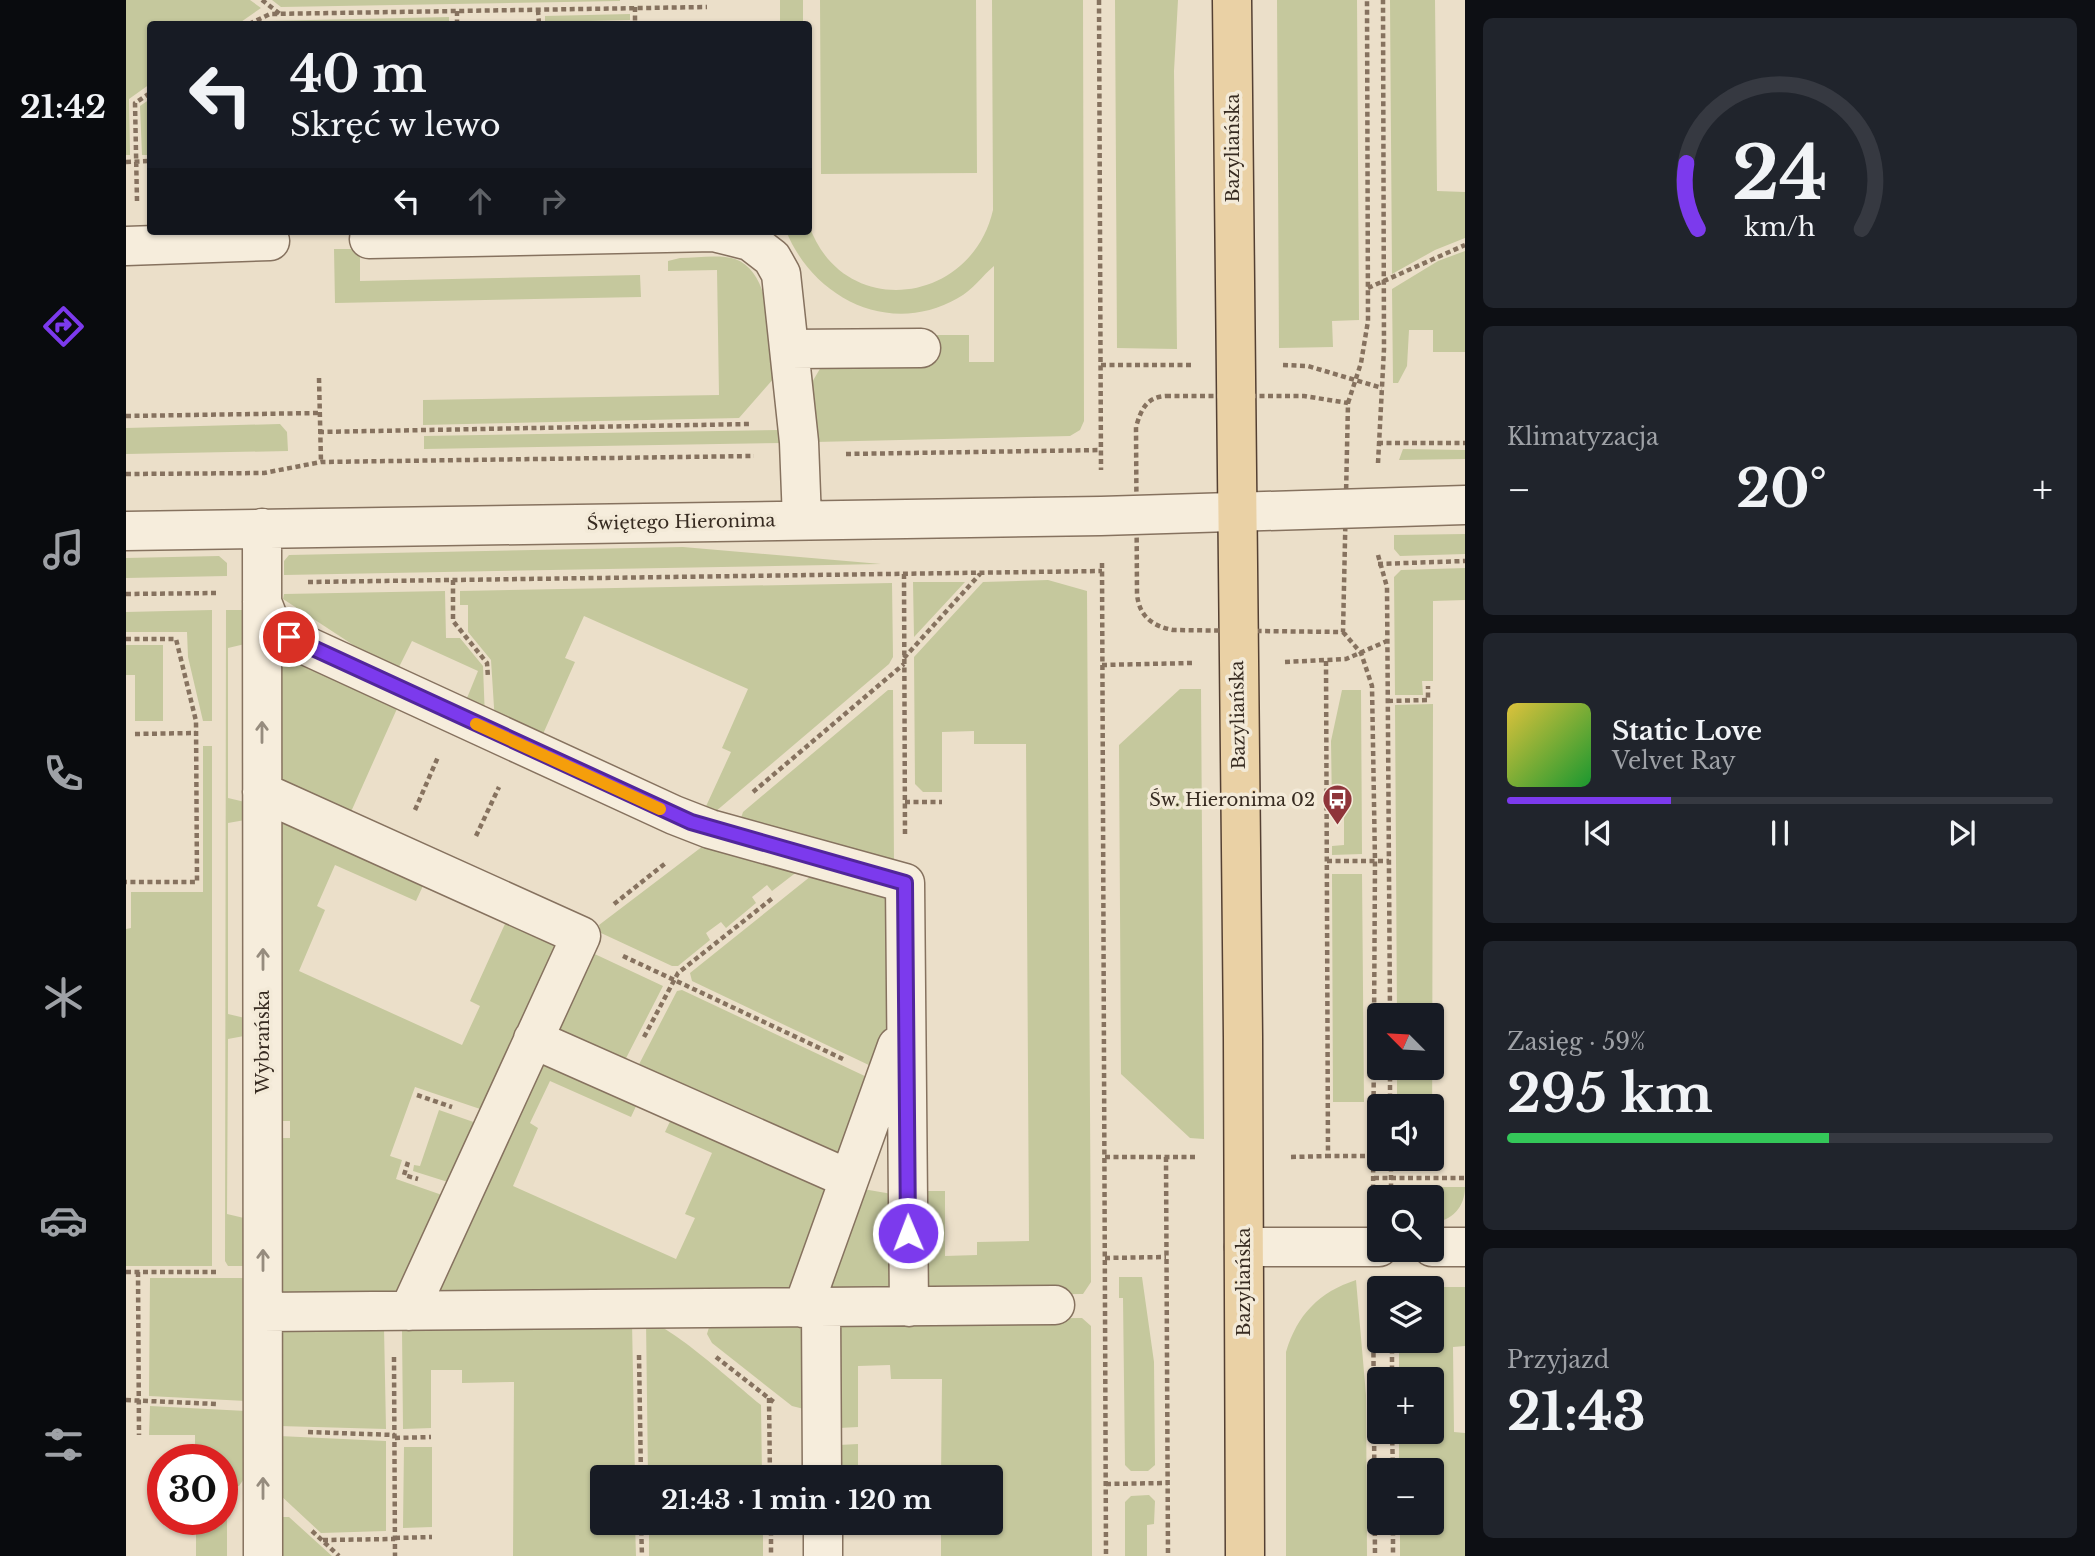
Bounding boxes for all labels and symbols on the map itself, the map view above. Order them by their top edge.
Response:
street label: Bazyliańska [1222,94,1244,202]
street label: Świętego Hieronima [586,508,776,535]
pin [259,607,319,667]
street label: Bazyliańska [1226,660,1250,770]
one-way arrow [255,721,269,744]
bus stop icon: Św. Hieronima 02 [1321,783,1355,827]
place label: Św. Hieronima 02 [1149,788,1315,811]
one-way arrow [256,948,270,971]
street label: Wybrańska [252,990,274,1095]
north arrow [1367,1003,1444,1080]
position arrow [871,1196,945,1270]
street label: Bazyliańska [1233,1228,1255,1336]
one-way arrow [256,1249,270,1272]
speed limit sign: 30 [147,1444,238,1535]
one-way arrow [256,1477,270,1500]

